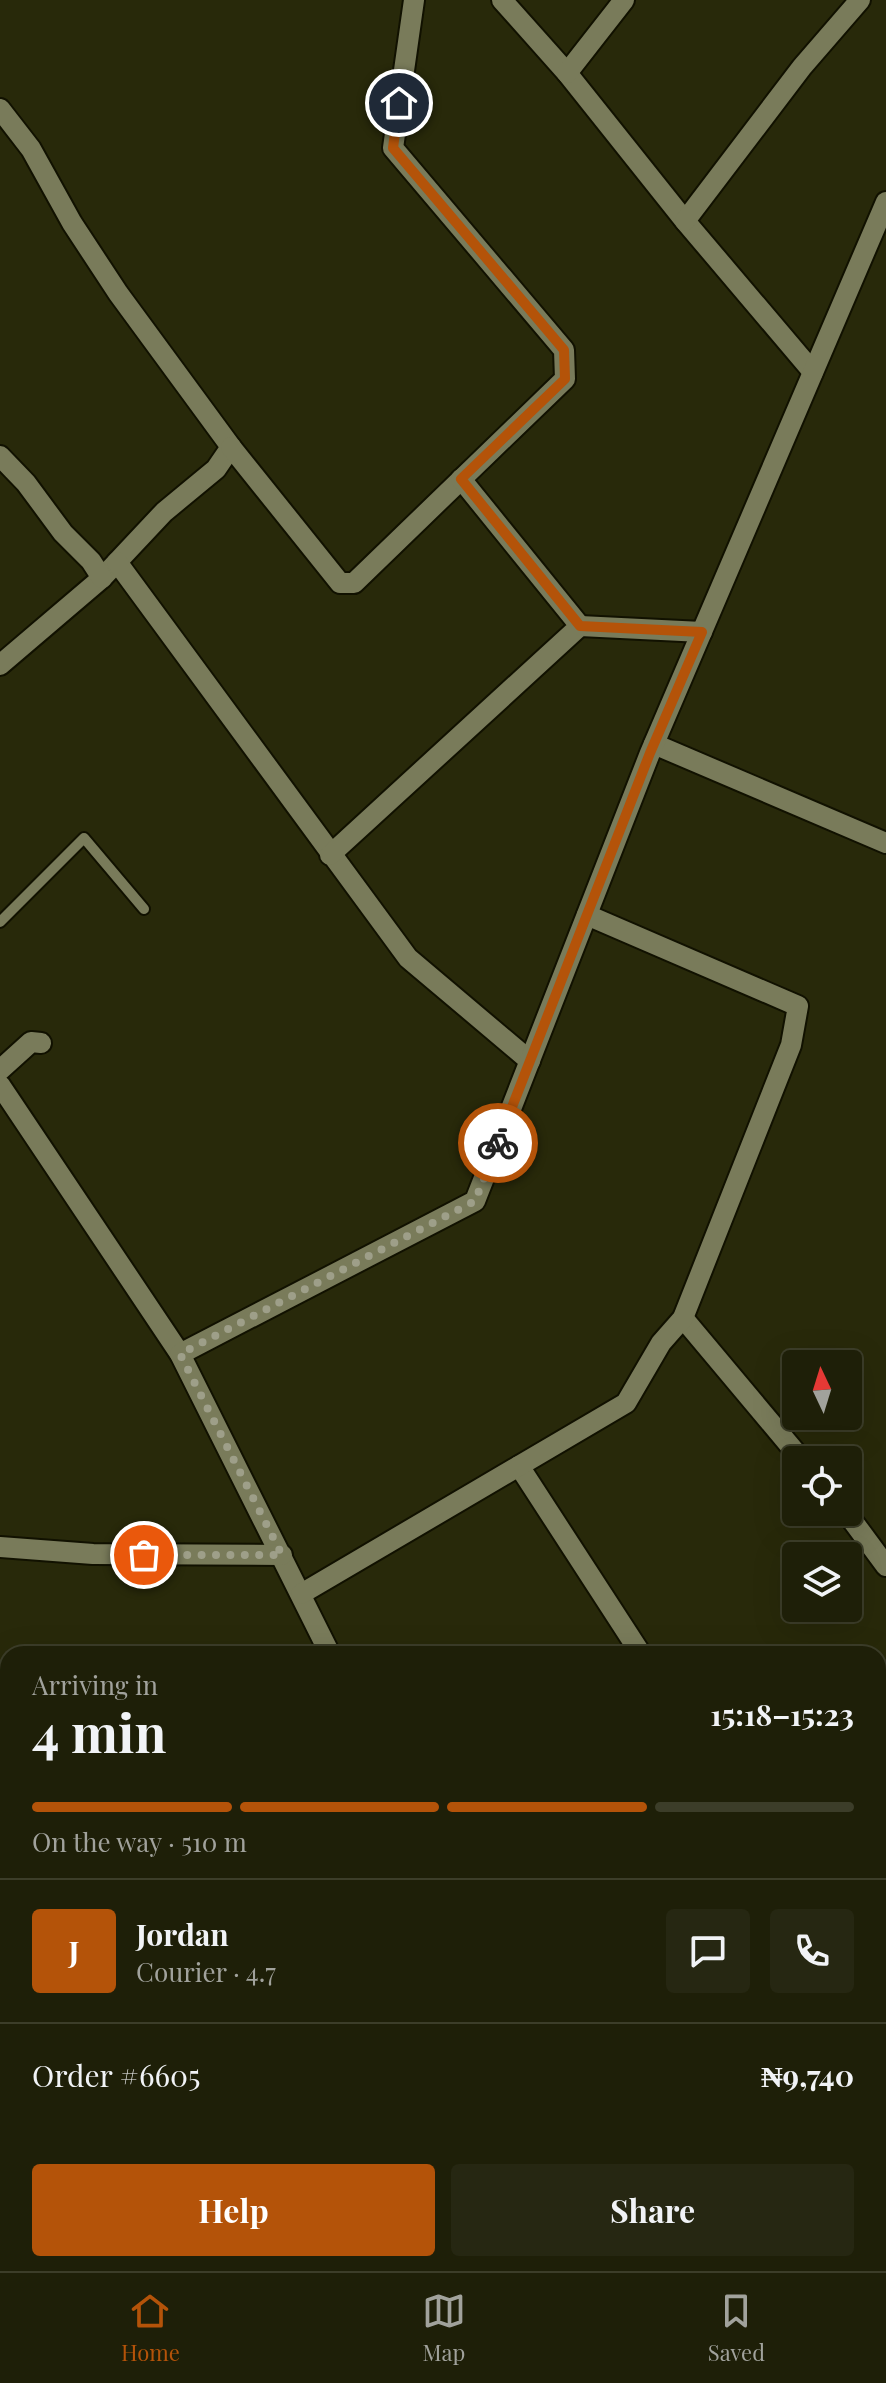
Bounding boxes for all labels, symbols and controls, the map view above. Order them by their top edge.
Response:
pin [365,69,433,137]
icon: home [377,81,421,125]
courier [458,1103,538,1183]
icon: bike [476,1121,520,1165]
north arrow [782,1350,862,1430]
map controls [782,1350,862,1622]
button: locate [782,1446,862,1526]
pin [110,1521,178,1589]
icon: bag [122,1533,166,1577]
button: layers [782,1542,862,1622]
text: Arriving in [32,1667,158,1702]
text: 15:18–15:23 [710,1694,854,1734]
text: 4 min [32,1697,166,1766]
text: On the way · 510 m [32,1824,247,1859]
button: chat [666,1909,750,1993]
button: phone [770,1909,854,1993]
text: Jordan [136,1914,229,1954]
text: J [69,1931,79,1971]
text: Courier · 4.7 [136,1954,276,1989]
text: Order #6605 [32,2055,200,2095]
text: ₦9,740 [761,2055,854,2095]
button: Help [32,2164,435,2256]
button: Share [451,2164,854,2256]
tab: Home [121,2289,180,2367]
tab: Map [422,2289,466,2367]
tab: Saved [708,2289,765,2367]

